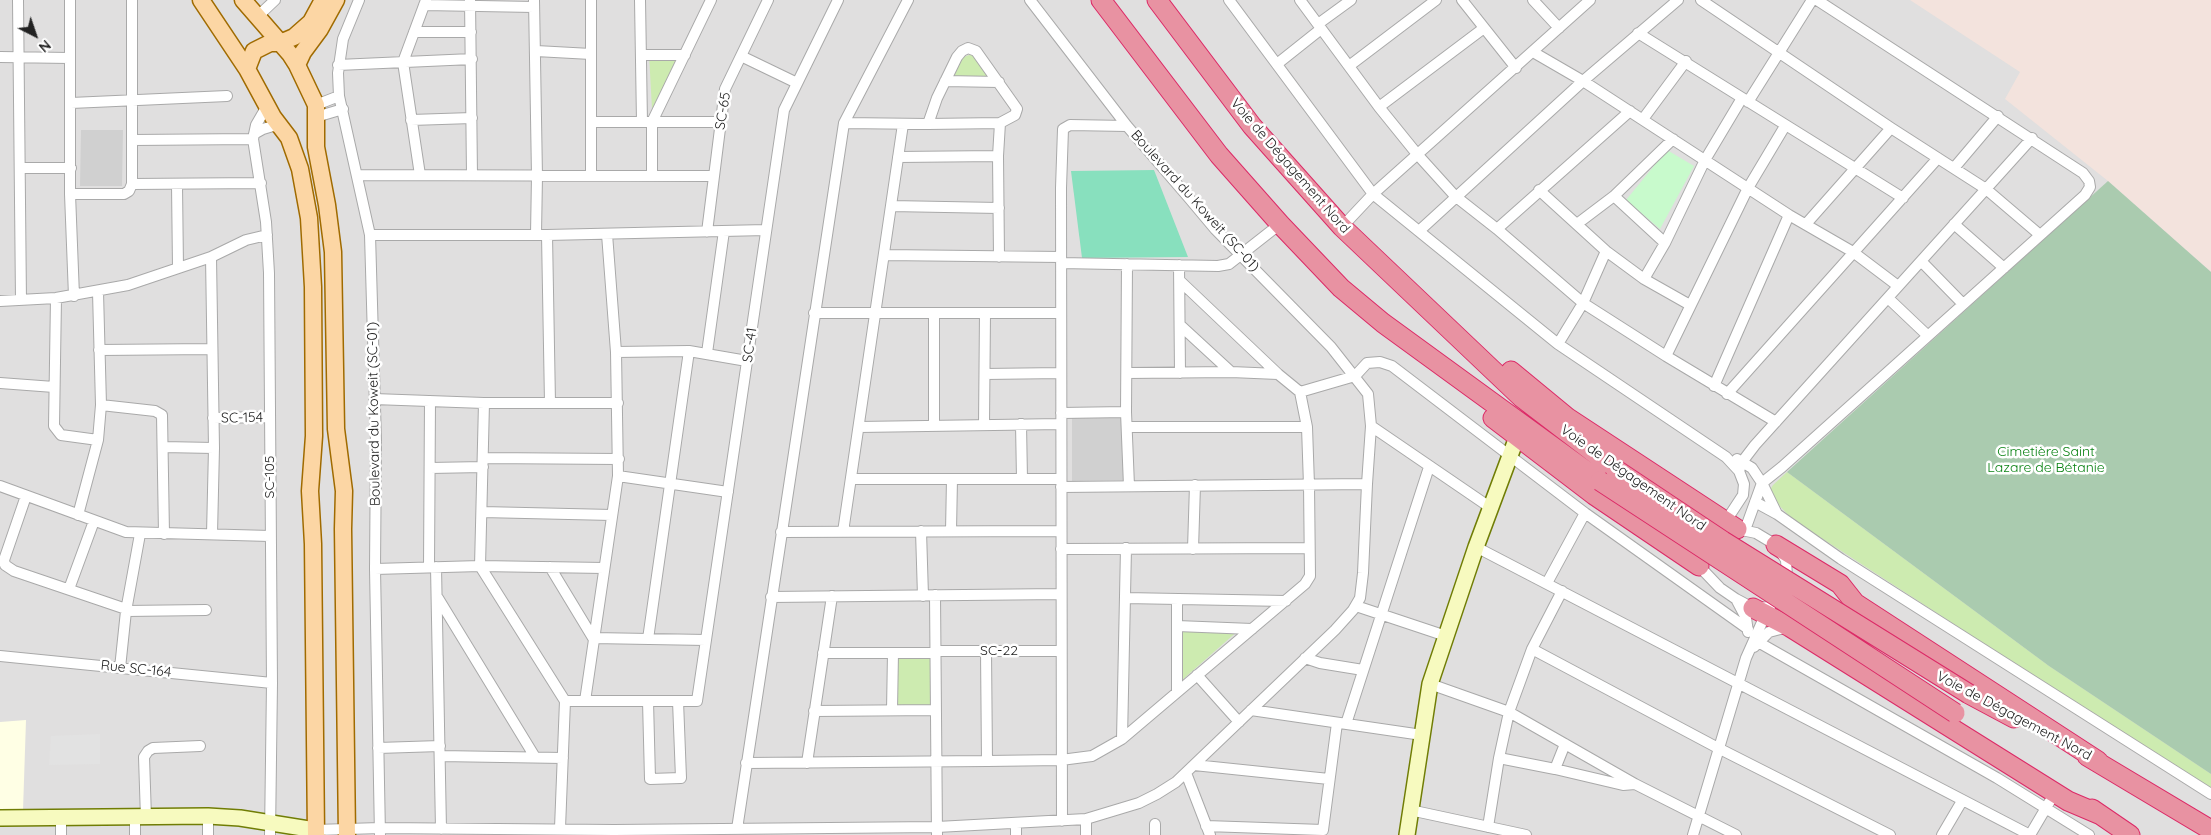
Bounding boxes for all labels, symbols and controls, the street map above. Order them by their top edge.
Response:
north arrow [10,10,60,60]
text: N [35,36,55,56]
street label: SC-65 [712,91,734,131]
street label: Voie de Dégagement Nord [1227,95,1353,237]
street label: Boulevard du Koweit (SC-01) [1127,127,1263,275]
street label: Boulevard du Koweit (SC-01) [364,322,384,506]
street label: SC-41 [739,327,761,363]
street label: SC-154 [221,409,263,427]
street label: Voie de Dégagement Nord [1557,421,1709,535]
park label: Cimetière Saint Lazare de Bétanie [1987,444,2105,477]
street label: SC-105 [262,456,278,498]
street label: SC-22 [980,643,1018,659]
street label: Rue SC-164 [100,657,172,681]
street label: Voie de Dégagement Nord [1933,668,2095,764]

